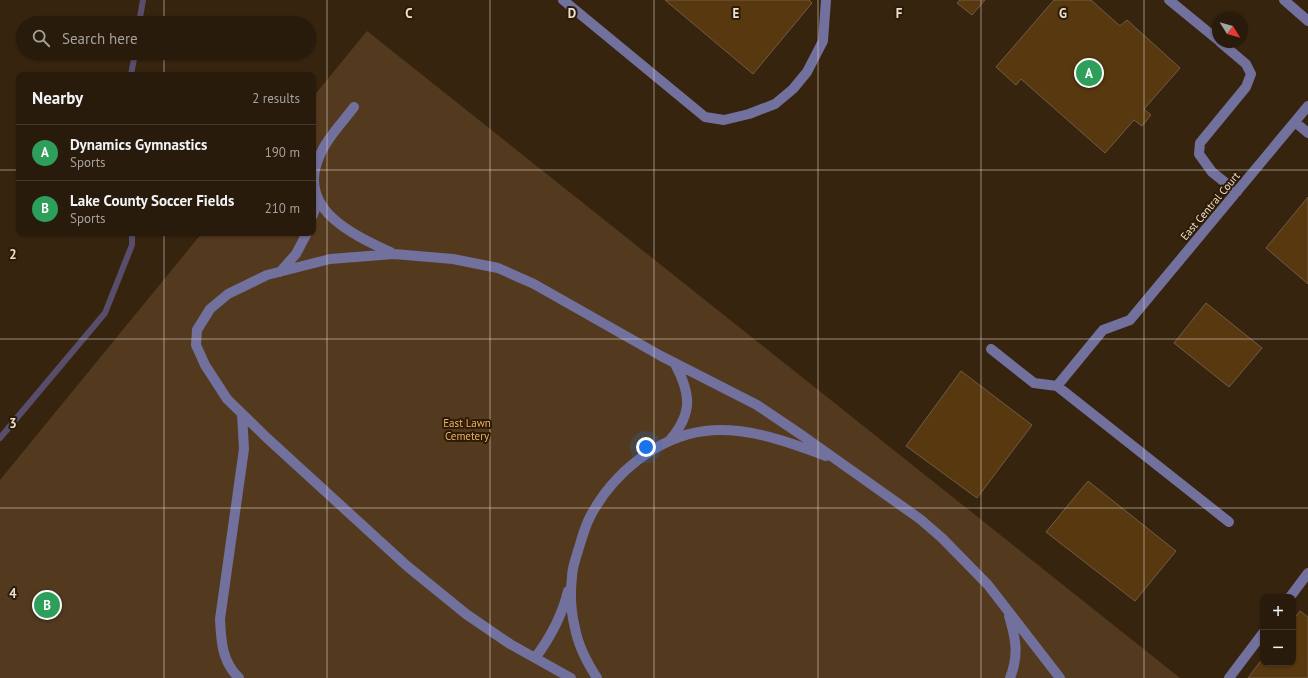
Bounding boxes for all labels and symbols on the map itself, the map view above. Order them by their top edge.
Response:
text: C [405,5,413,22]
text: D [568,5,576,22]
text: E [733,5,740,22]
text: F [896,5,903,22]
text: G [1059,5,1067,22]
north arrow [1212,12,1248,48]
pin: A [1076,58,1102,88]
street label: East Central Court [1177,169,1243,243]
text: 2 [9,246,17,263]
text: 3 [9,415,17,432]
park label: East Lawn Cemetery [443,416,491,443]
your location [636,437,656,457]
text: 4 [9,585,17,602]
pin: B [34,590,60,620]

